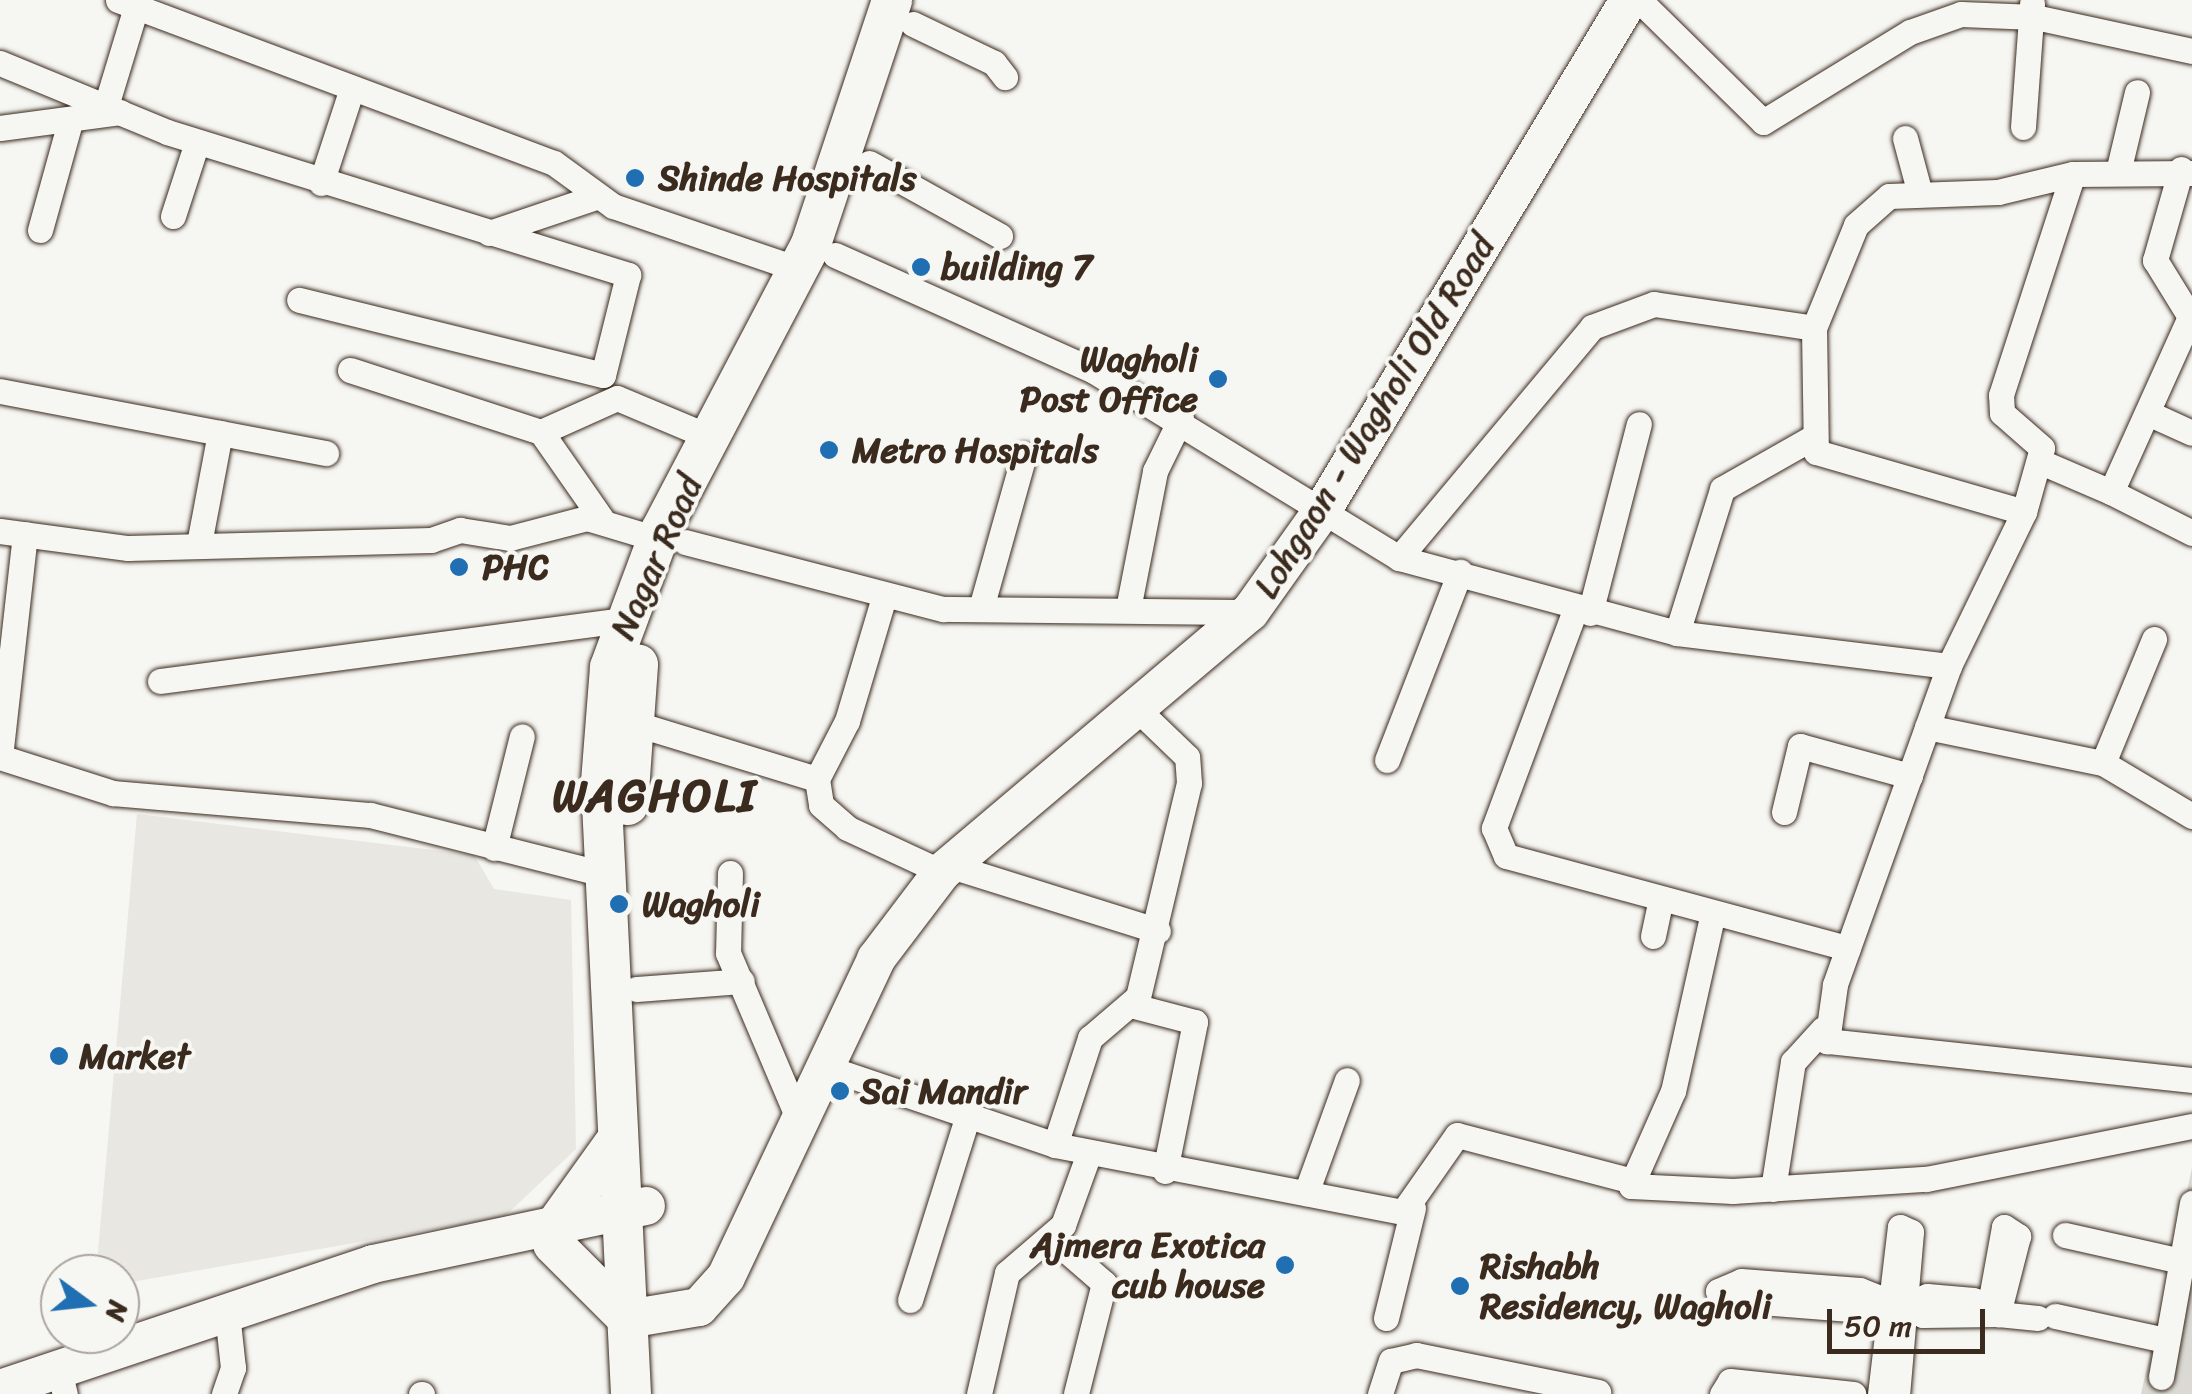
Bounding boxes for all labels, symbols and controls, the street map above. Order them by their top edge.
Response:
place label: Shinde Hospitals [658,157,917,199]
marker: Shinde Hospitals [622,165,648,191]
street label: Lohgaon - Wagholi Old Road [1245,227,1503,605]
place label: building 7 [941,246,1092,288]
marker: building 7 [910,256,932,278]
place label: Wagholi Post Office [1020,338,1198,420]
marker: Wagholi Post Office [1207,368,1229,390]
place label: Metro Hospitals [852,429,1100,471]
marker: Metro Hospitals [816,437,842,463]
street label: Nagar Road [601,468,711,646]
place label: PHC [482,546,549,588]
marker: PHC [446,554,472,580]
district label: WAGHOLI [554,770,756,824]
place label: Wagholi [642,883,760,925]
marker: Wagholi [606,891,632,917]
place label: Market [79,1035,190,1077]
marker: Market [48,1045,70,1067]
place label: Sai Mandir [860,1070,1026,1112]
marker: Sai Mandir [829,1080,851,1102]
place label: Ajmera Exotica cub house [1030,1224,1265,1306]
place label: Rishabh Residency, Wagholi [1480,1245,1771,1327]
north arrow [40,1254,140,1354]
marker: Ajmera Exotica cub house [1274,1254,1296,1276]
marker: Rishabh Residency, Wagholi [1449,1275,1471,1297]
scale bar [1832,1289,1990,1351]
text: N [91,1296,144,1327]
text: 50 m [1844,1299,1912,1353]

